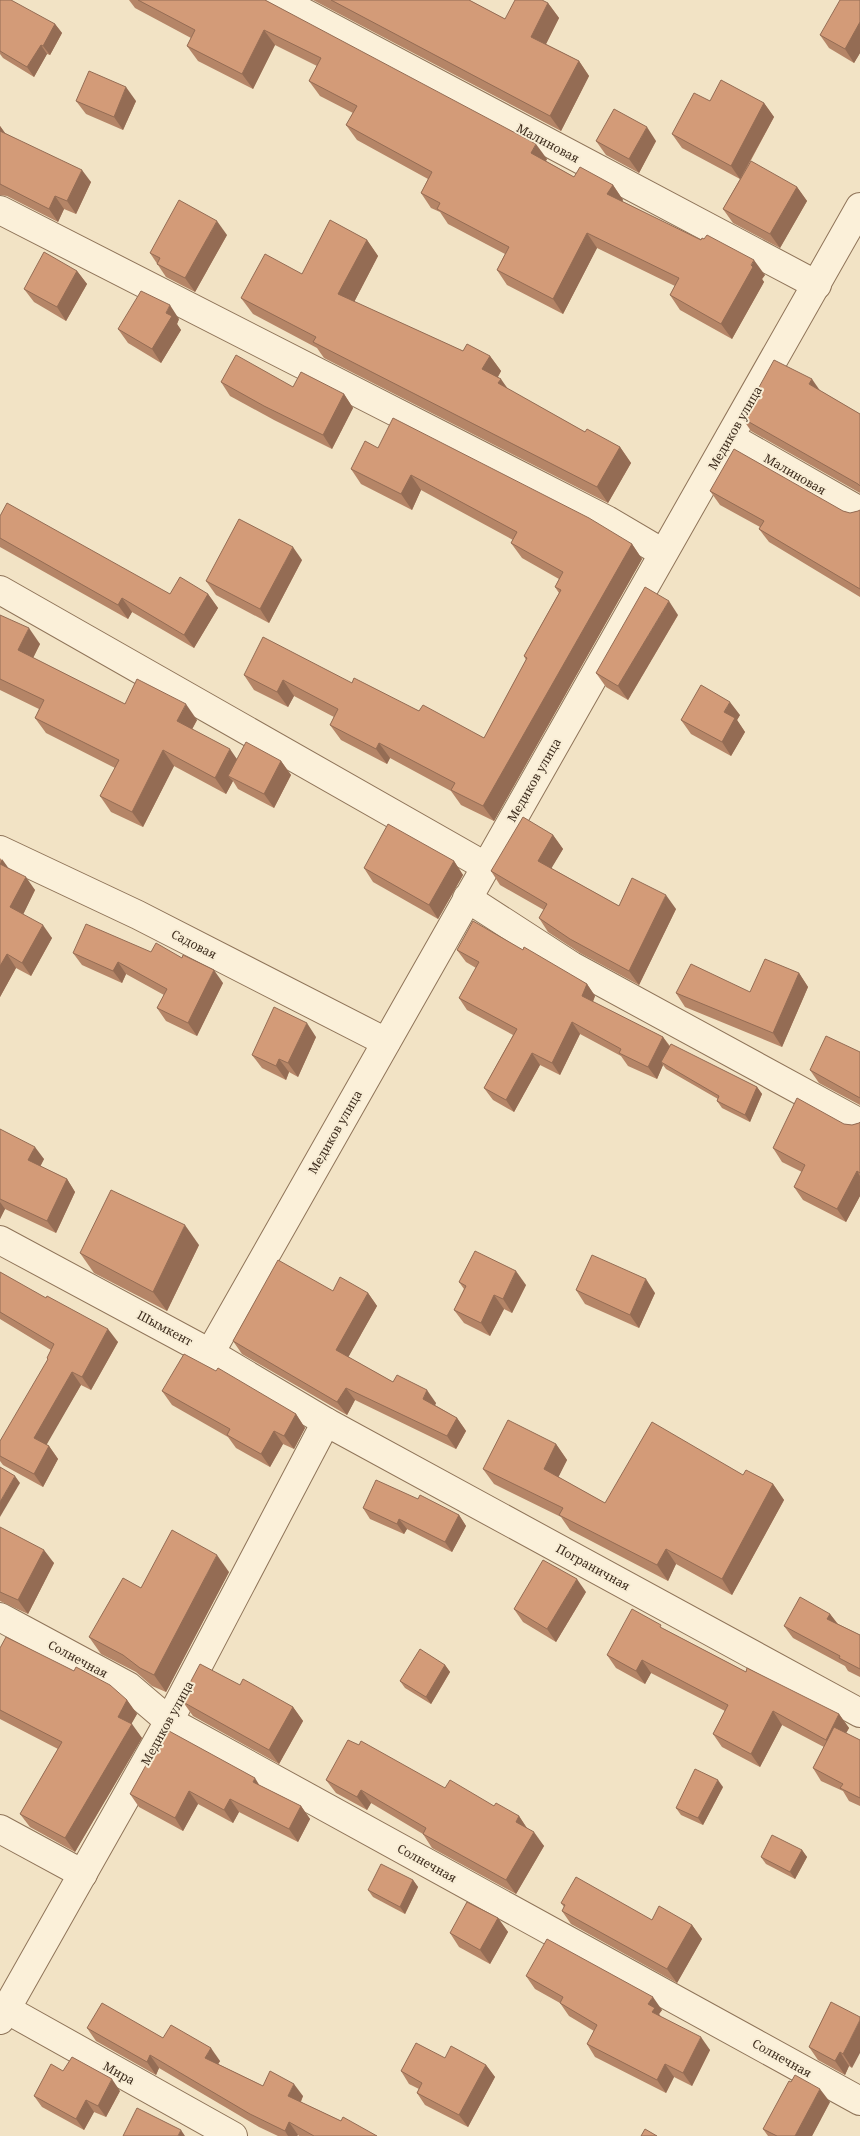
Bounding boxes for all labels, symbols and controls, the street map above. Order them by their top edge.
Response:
street label: Малиновая [514,119,583,167]
street label: Медиков улица [704,383,766,473]
street label: Малиновая [761,449,829,499]
street label: Медиков улица [503,735,565,825]
street label: Садовая [168,925,220,963]
street label: Медиков улица [304,1087,366,1177]
street label: Шымкент [134,1306,196,1350]
street label: Пограничная [553,1540,633,1594]
street label: Солнечная [45,1636,111,1682]
street label: Медиков улица [137,1678,197,1768]
street label: Солнечная [394,1840,460,1886]
street label: Солнечная [749,2035,815,2081]
street label: Мира [100,2057,138,2089]

